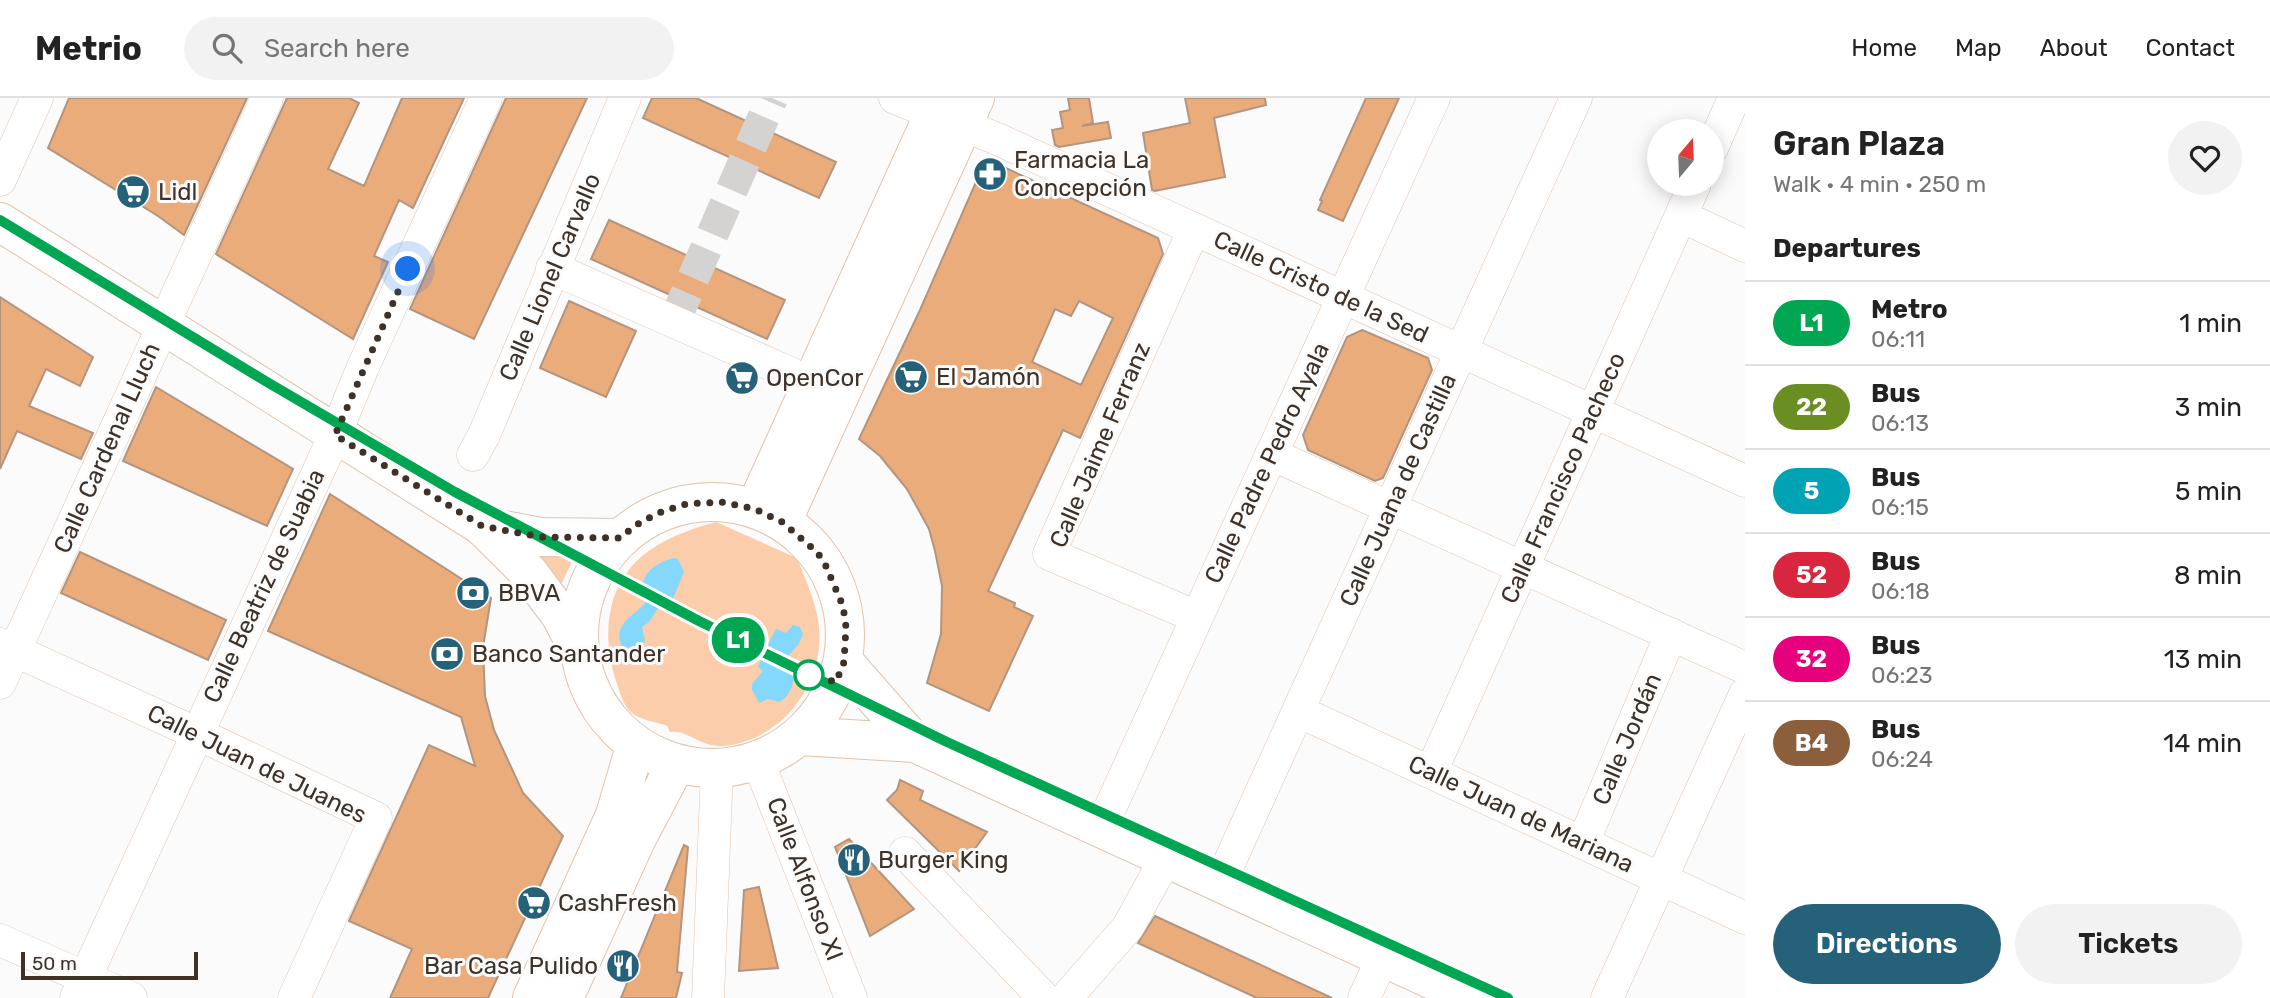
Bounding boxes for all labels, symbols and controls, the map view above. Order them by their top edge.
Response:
search box [184,17,674,80]
text: Metrio [35,29,142,68]
icon: search [208,29,246,67]
text: Search here [264,33,410,64]
text: Home [1851,34,1917,62]
text: Map [1955,34,2002,62]
text: About [2040,34,2108,62]
text: Contact [2146,34,2235,62]
north arrow [1647,119,1724,196]
map controls [1647,119,1724,196]
button: heart [2168,121,2242,195]
text: Gran Plaza [1773,124,1945,163]
place label: Farmacia La Concepción [1014,146,1149,202]
pharmacy icon: Farmacia La Concepción [971,155,1009,193]
street label: Calle Lionel Carvallo [494,169,606,385]
text: Walk · 4 min · 250 m [1773,170,1986,198]
supermarket icon: Lidl [114,173,152,211]
place label: Lidl [158,178,197,206]
street label: Calle Cristo de la Sed [1209,225,1433,349]
text: Departures [1773,233,1921,264]
your location [390,251,425,286]
text: Metro [1871,294,1948,325]
text: 1 min [2179,308,2242,339]
text: L1 [1799,309,1824,337]
text: 06:11 [1871,325,1925,353]
street label: Calle Jaime Ferranz [1044,338,1156,552]
street label: Calle Padre Pedro Ayala [1199,338,1335,588]
street label: Calle Cardenal Lluch [48,339,166,557]
street label: Calle Francisco Pacheco [1495,348,1631,608]
supermarket icon: El Jamón [892,358,930,396]
supermarket icon: OpenCor [723,359,761,397]
place label: El Jamón [936,363,1040,391]
place label: OpenCor [766,364,863,392]
street label: Calle Juana de Castilla [1334,369,1462,611]
text: Bus [1871,378,1920,409]
text: 3 min [2175,392,2242,423]
text: 22 [1796,393,1827,421]
text: 06:13 [1871,409,1929,437]
text: Bus [1871,462,1920,493]
street label: Calle Beatriz de Suabia [197,465,331,707]
text: 5 min [2175,476,2242,507]
text: 5 [1804,477,1819,505]
text: 06:15 [1871,493,1929,521]
text: Bus [1871,546,1920,577]
text: 8 min [2174,560,2242,591]
text: 52 [1796,561,1827,589]
bank icon: BBVA [454,574,492,612]
text: 06:18 [1871,577,1930,605]
place label: BBVA [498,579,560,607]
line badge: L1 [706,617,770,663]
text: L1 [726,626,750,654]
text: Bus [1871,630,1920,661]
bank icon: Banco Santander [428,635,466,673]
place label: Banco Santander [472,640,665,668]
text: 13 min [2164,644,2242,675]
text: 32 [1796,645,1827,673]
unlabelled marker [794,660,824,690]
text: 06:23 [1871,661,1933,689]
street label: Calle Jordán [1587,669,1667,809]
street label: Calle Juan de Juanes [143,699,371,829]
text: Bus [1871,714,1920,745]
text: 14 min [2163,728,2242,759]
text: B4 [1795,729,1828,757]
text: 06:24 [1871,745,1933,773]
street label: Calle Juan de Mariana [1404,749,1638,879]
street label: Calle Alfonso XI [761,793,849,965]
restaurant icon: Burger King [835,841,873,879]
place label: Burger King [878,846,1009,874]
supermarket icon: CashFresh [515,884,553,922]
place label: CashFresh [558,889,677,917]
button: Directions [1773,904,2001,984]
button: Tickets [2015,904,2242,984]
restaurant icon: Bar Casa Pulido [604,947,642,985]
scale bar [21,949,198,981]
text: 50 m [32,952,77,975]
place label: Bar Casa Pulido [424,952,598,980]

